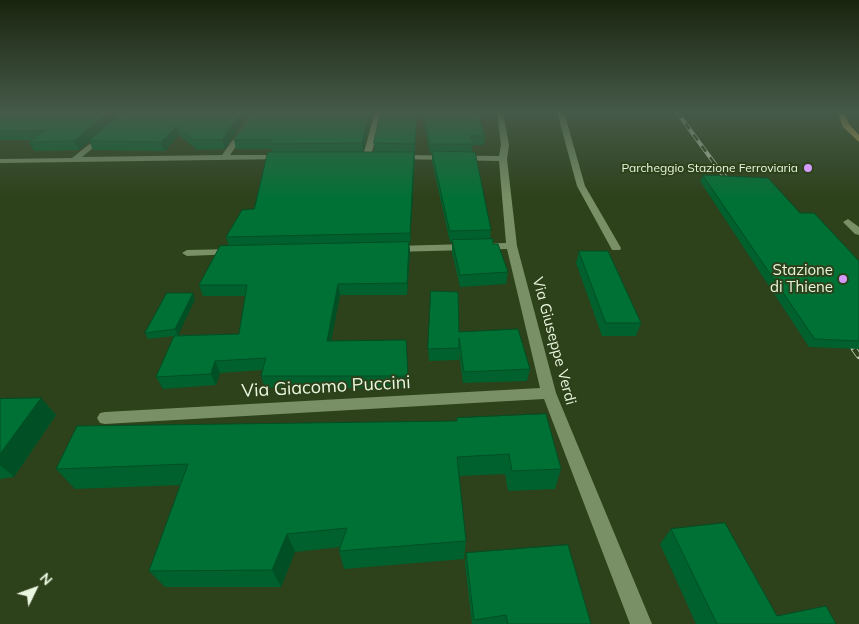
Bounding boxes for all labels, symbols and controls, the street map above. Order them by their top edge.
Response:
place label: Parcheggio Stazione Ferroviaria [621,161,798,175]
marker: Parcheggio Stazione Ferroviaria [802,162,814,174]
place label: Stazione di Thiene [770,261,833,296]
marker: Stazione di Thiene [837,273,849,285]
street label: Via Giuseppe Verdi [528,275,580,407]
street label: Via Giacomo Puccini [241,372,411,402]
north arrow [10,564,60,614]
text: N [36,569,56,589]

